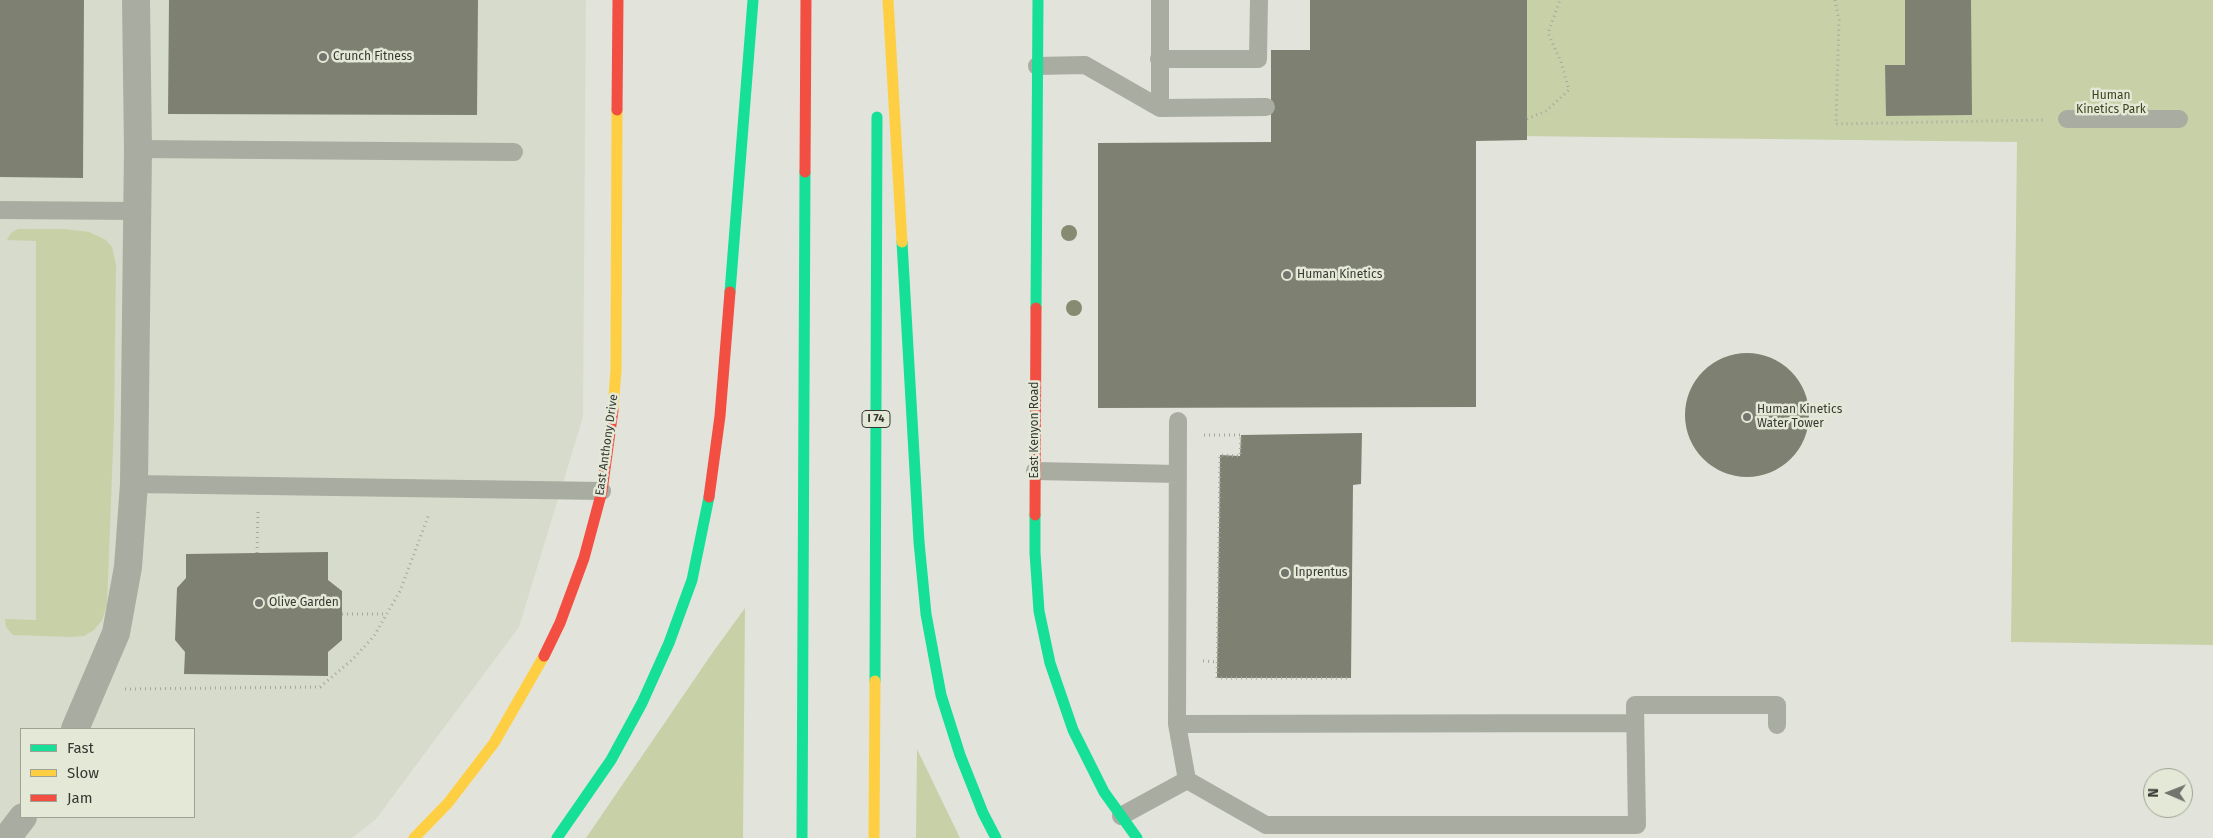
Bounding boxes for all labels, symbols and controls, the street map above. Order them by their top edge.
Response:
place label: Crunch Fitness [333,50,412,64]
marker: Crunch Fitness [317,51,329,63]
park label: Human Kinetics Park [2076,89,2146,117]
place label: Human Kinetics [1297,268,1382,282]
marker: Human Kinetics [1281,269,1293,281]
street label: East Kenyon Road [1028,382,1042,478]
street label: East Anthony Drive [593,393,621,497]
place label: Human Kinetics Water Tower [1757,403,1842,431]
road number: I 74 [862,410,890,428]
marker: Human Kinetics Water Tower [1741,411,1753,423]
place label: Inprentus [1295,566,1347,580]
marker: Inprentus [1279,567,1291,579]
place label: Olive Garden [269,596,339,610]
marker: Olive Garden [253,597,265,609]
legend [20,728,195,818]
text: Fast [67,739,94,757]
text: Slow [67,764,99,782]
north arrow [2143,768,2193,818]
text: N [2145,788,2162,798]
text: Jam [67,789,93,807]

